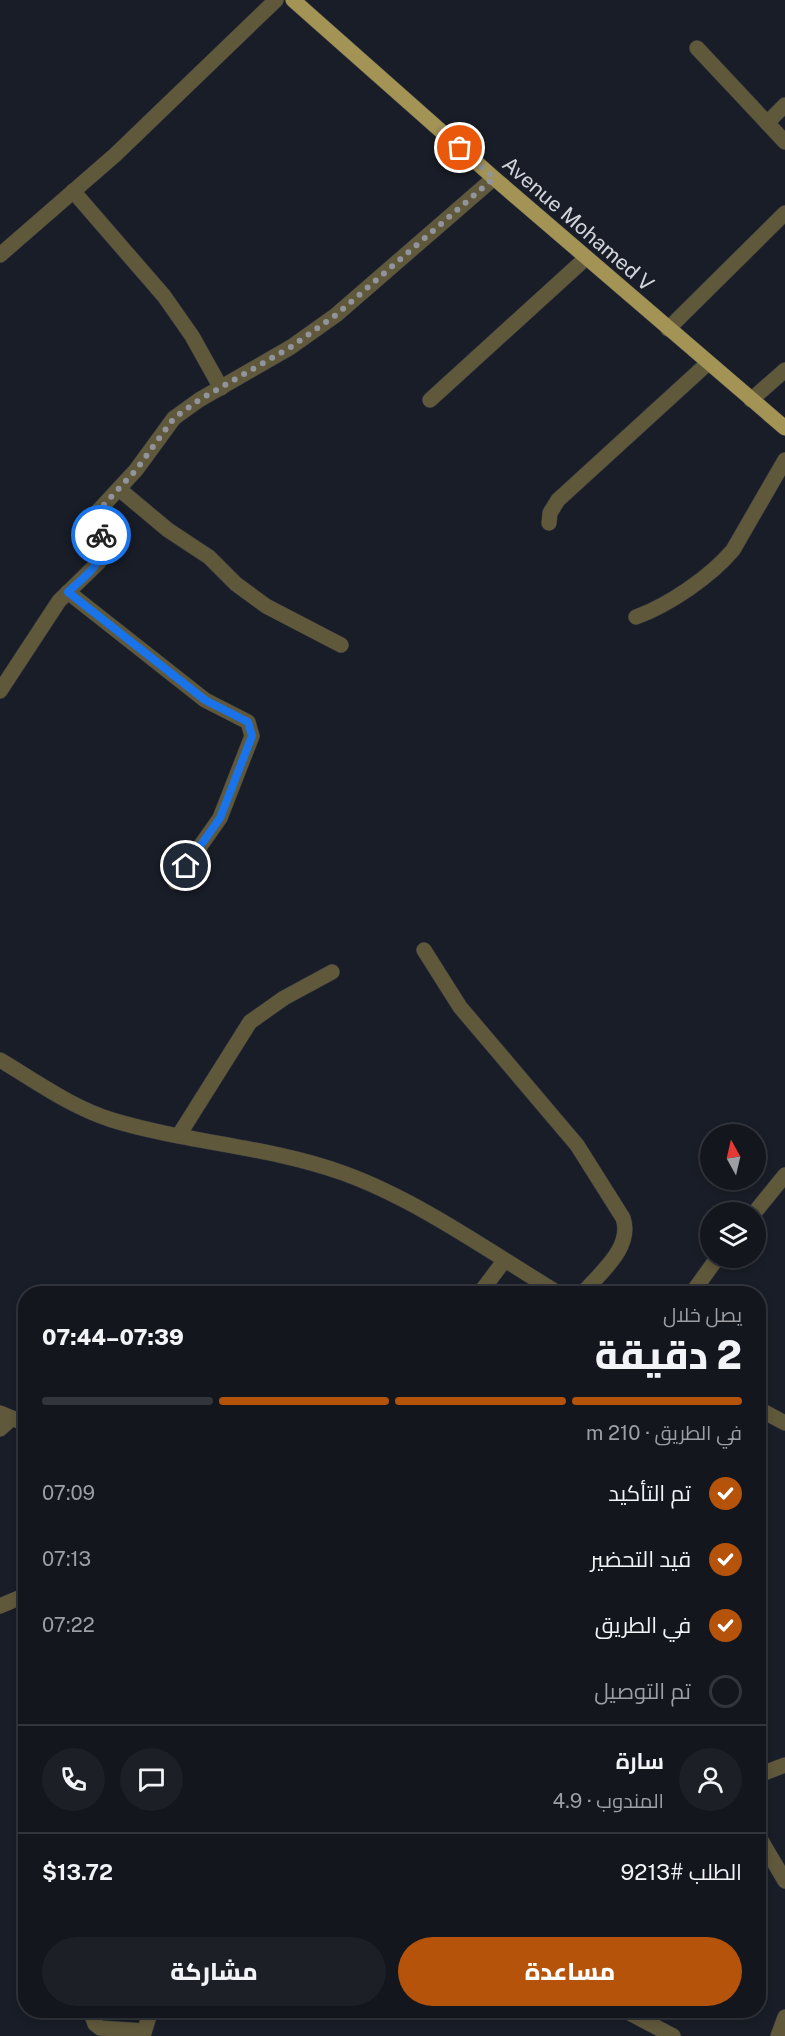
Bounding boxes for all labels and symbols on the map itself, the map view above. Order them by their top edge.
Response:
pin [434,122,485,173]
street label: Avenue Mohamed V [498,151,659,296]
courier [71,505,131,565]
pin [160,840,211,891]
north arrow [700,1124,766,1190]

